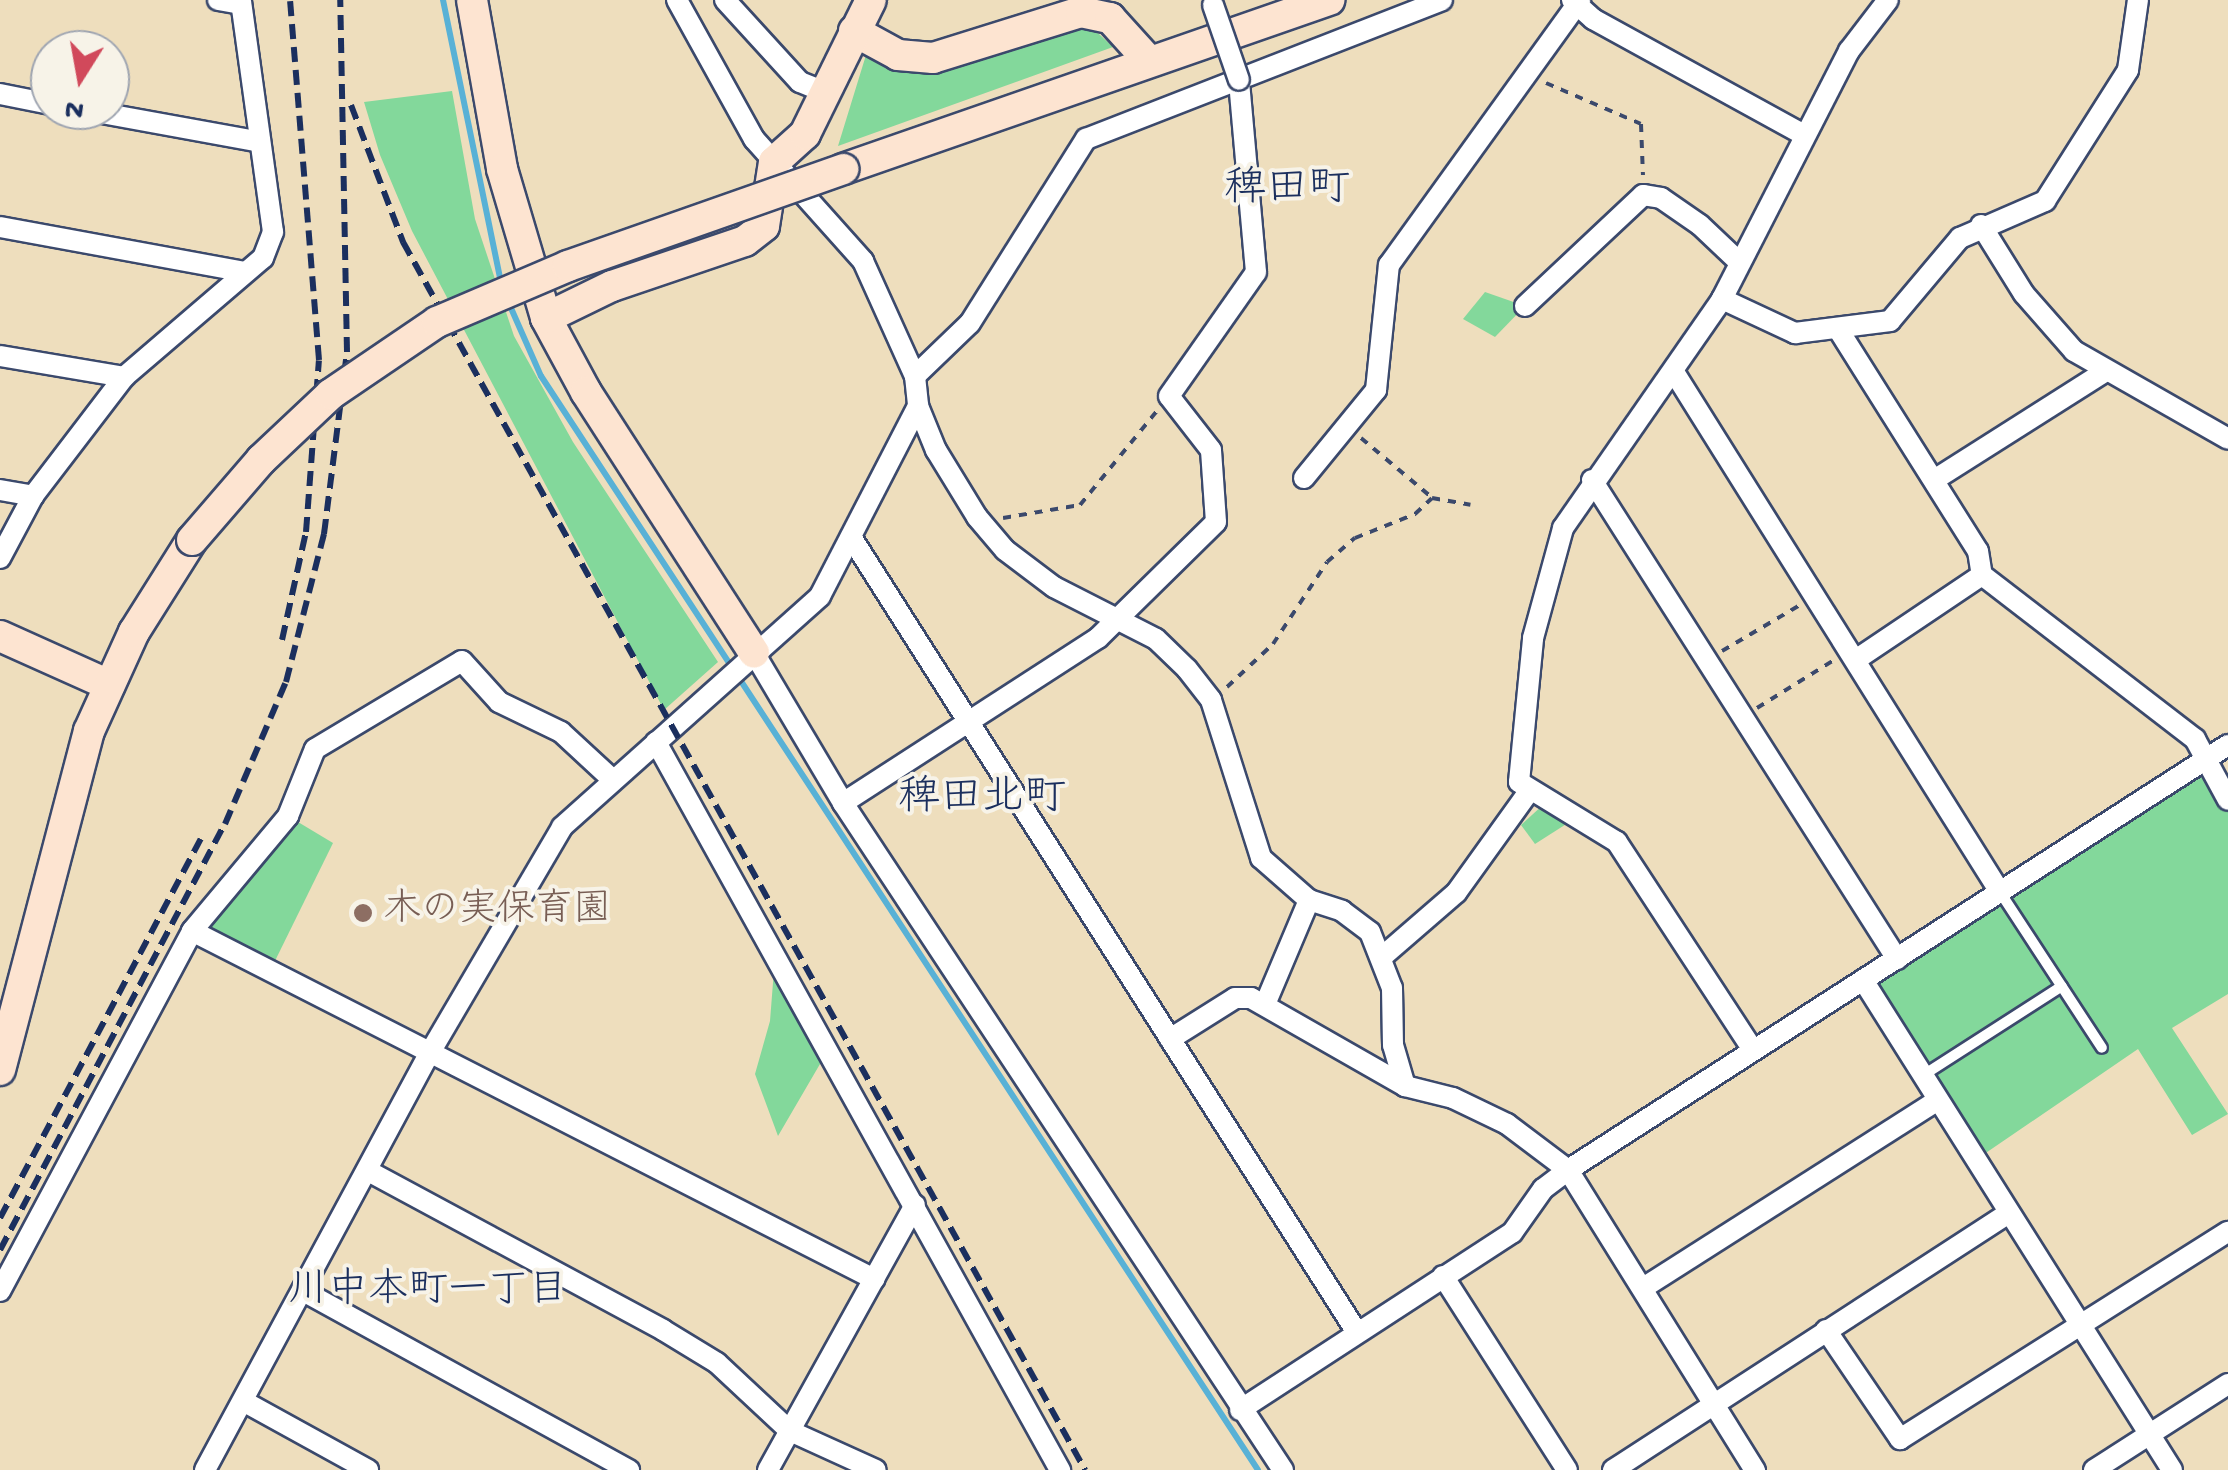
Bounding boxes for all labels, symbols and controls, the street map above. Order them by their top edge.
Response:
north arrow [30,30,130,130]
text: N [62,90,87,126]
district label: 稗田町 [1224,167,1350,217]
district label: 稗田北町 [898,776,1066,826]
place label: 木の実保育園 [383,890,611,936]
marker: 木の実保育園 [352,902,374,924]
district label: 川中本町一丁目 [288,1269,568,1317]

